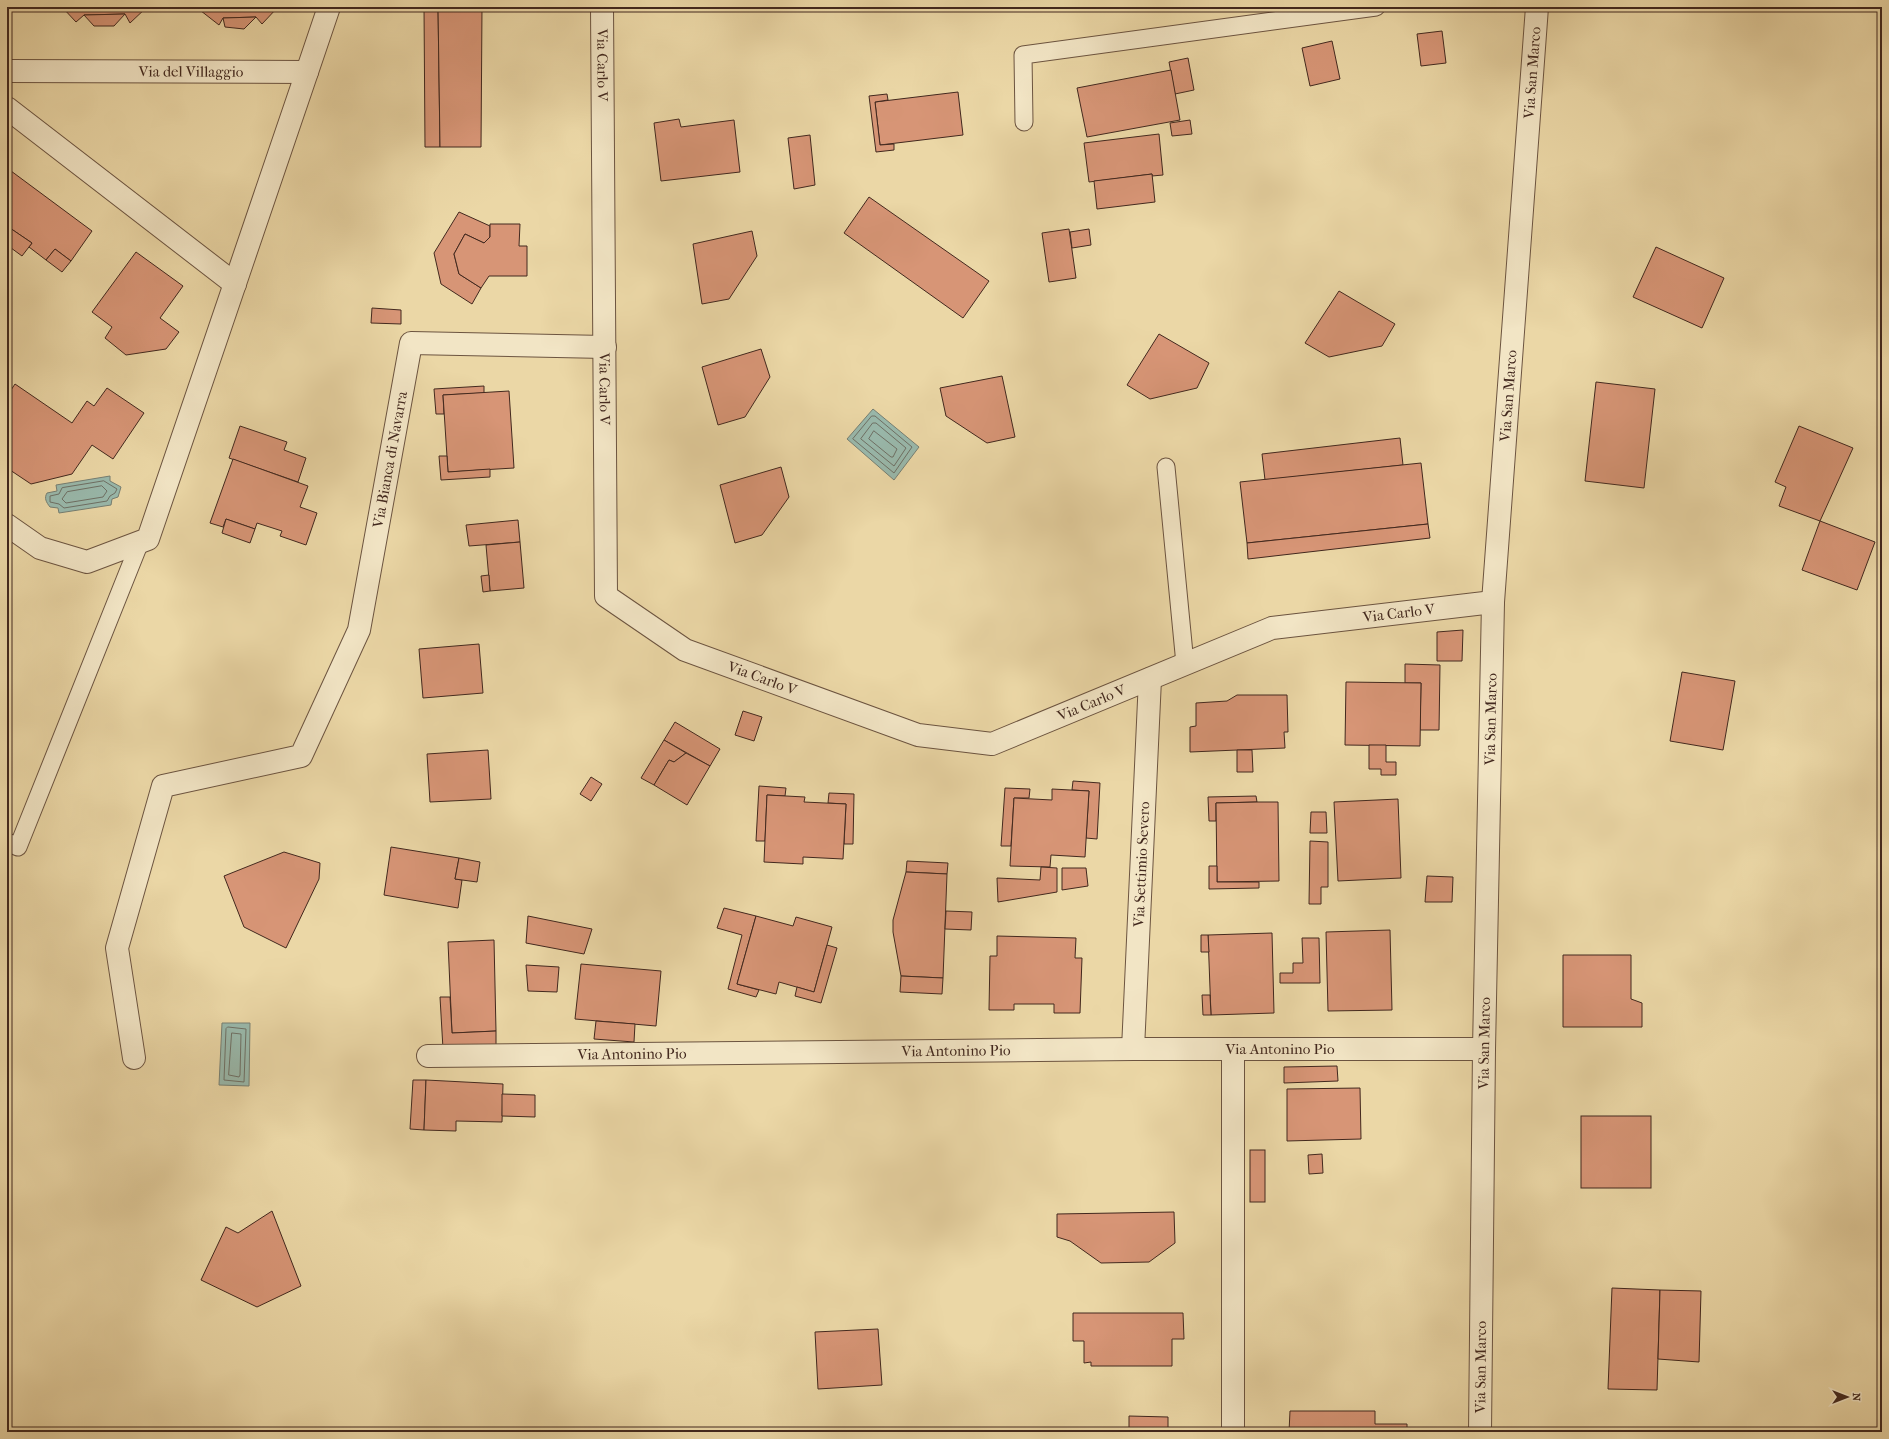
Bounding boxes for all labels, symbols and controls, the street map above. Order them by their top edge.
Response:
street label: Via San Marco [1520,26,1545,120]
street label: Via Carlo V [593,28,612,102]
street label: Via del Villaggio [138,62,244,81]
street label: Via San Marco [1496,349,1521,443]
street label: Via Carlo V [595,352,614,426]
street label: Via Bianca di Navarra [369,389,411,530]
street label: Via Carlo V [1361,600,1437,626]
street label: Via Carlo V [724,657,800,699]
street label: Via San Marco [1481,672,1501,766]
street label: Via Carlo V [1054,680,1129,725]
street label: Via Settimio Severo [1130,801,1153,928]
street label: Via San Marco [1475,996,1494,1090]
street label: Via Antonino Pio [1224,1040,1335,1058]
street label: Via Antonino Pio [900,1041,1011,1060]
street label: Via Antonino Pio [576,1044,687,1064]
street label: Via San Marco [1471,1320,1490,1414]
north arrow [1827,1377,1867,1417]
text: N [1850,1393,1863,1402]

